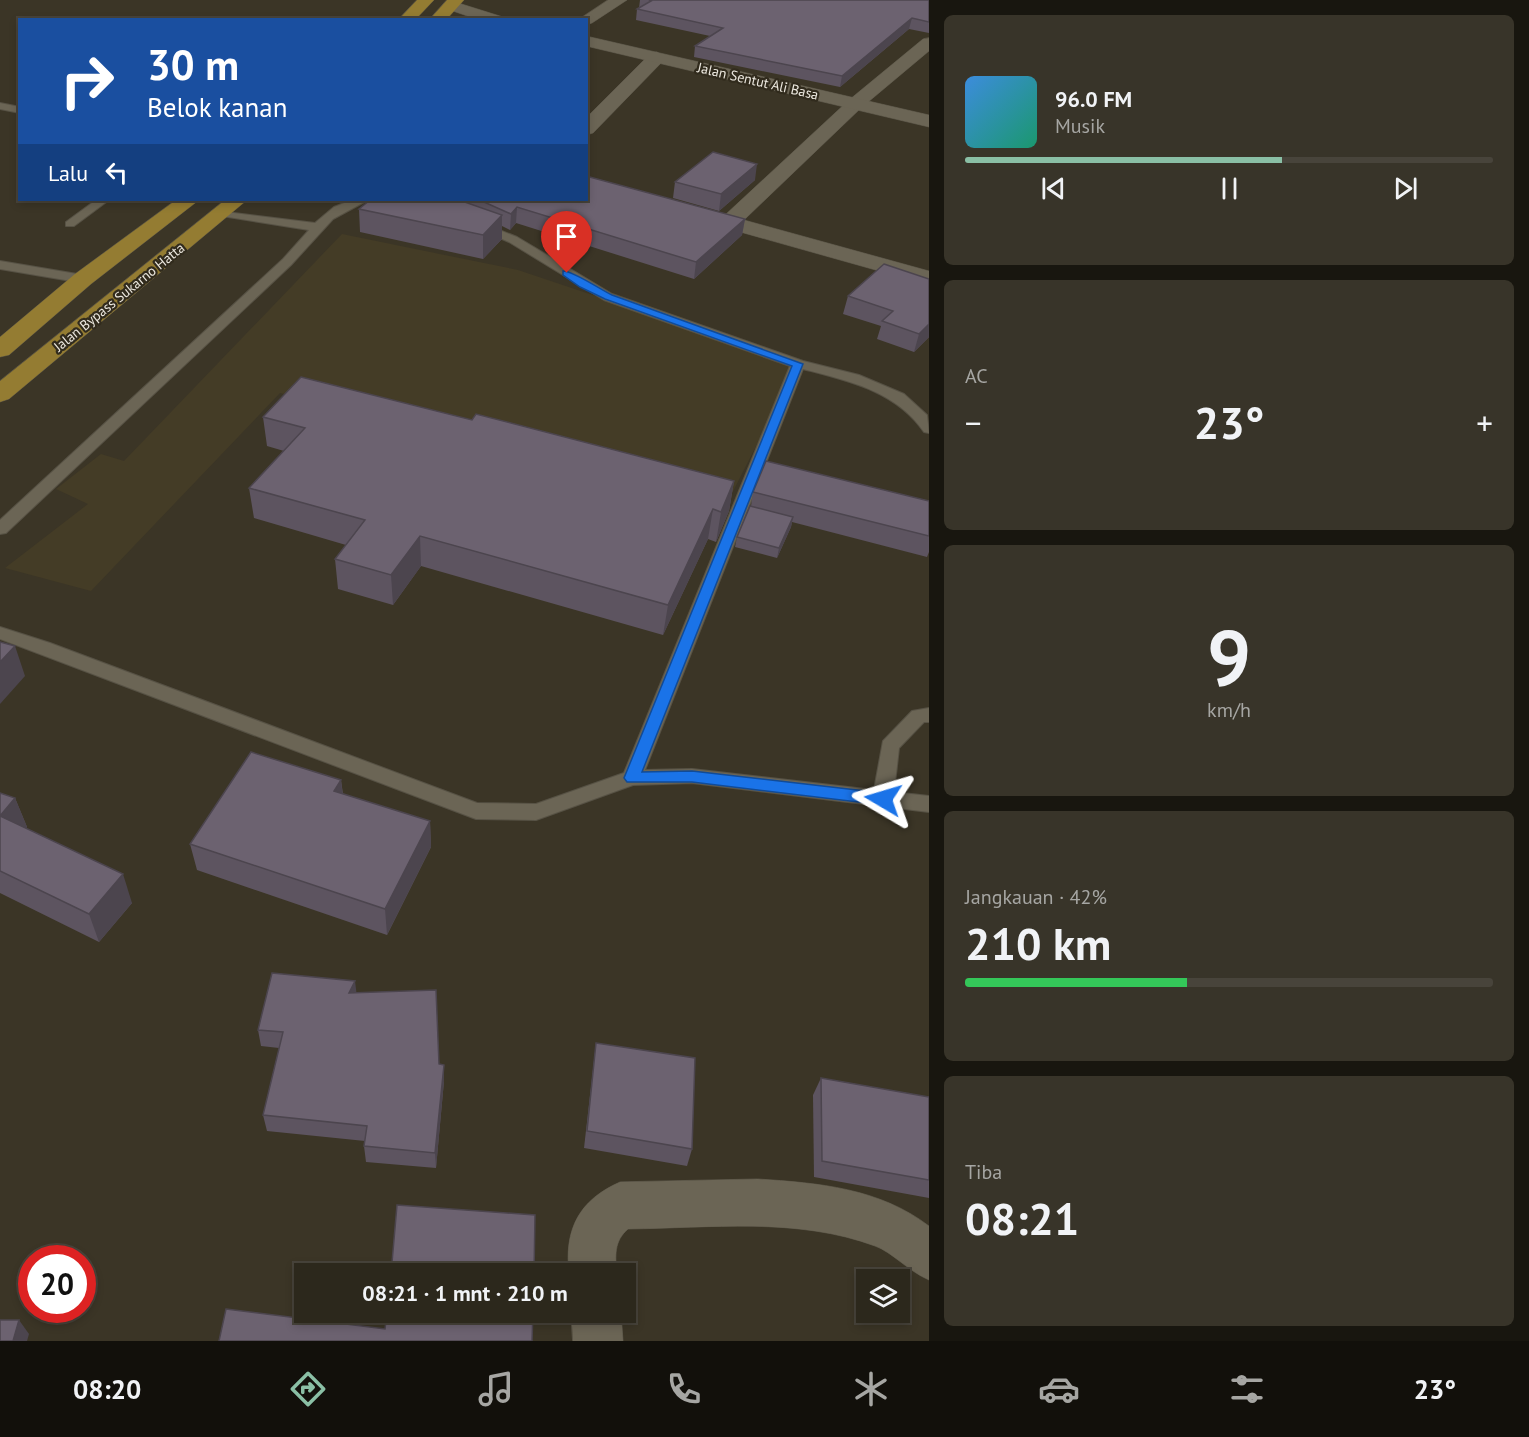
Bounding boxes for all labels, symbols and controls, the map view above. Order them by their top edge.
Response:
text: 30 m [147,37,239,92]
icon: right [48,42,126,120]
street label: Jalan Sentut Ali Basa [695,58,820,104]
text: 96.0 FM [1055,85,1132,113]
text: Belok kanan [147,90,287,124]
text: Musik [1055,113,1105,139]
icon: left [100,156,133,189]
text: Lalu [48,159,88,187]
icon: previous [1037,172,1070,205]
icon: pause [1213,172,1246,205]
icon: next [1389,172,1422,205]
pin [541,211,592,273]
icon: arrive [550,220,583,253]
street label: Jalan Bypass Sukarno Hatta [49,239,188,356]
text: AC [965,363,988,389]
text: 23° [1194,393,1264,451]
text: − [965,401,982,444]
text: + [1476,401,1493,444]
text: 9 [1207,607,1251,708]
text: km/h [1207,697,1251,723]
position arrow [851,767,915,831]
text: Jangkauan · 42% [965,884,1107,910]
text: 210 km [965,914,1111,972]
text: Tiba [965,1159,1002,1185]
text: 08:21 [965,1189,1079,1247]
speed limit sign: 20 [18,1245,96,1323]
map controls [856,1269,910,1323]
button: layers [856,1269,910,1323]
text: 08:21 · 1 mnt · 210 m [362,1279,568,1307]
icon: directions [287,1368,329,1410]
icon: music [475,1368,517,1410]
icon: phone [663,1368,705,1410]
icon: climate [850,1368,892,1410]
icon: car [1038,1368,1080,1410]
icon: filters [1226,1368,1268,1410]
text: 08:20 [73,1372,141,1406]
text: 23° [1414,1372,1456,1406]

